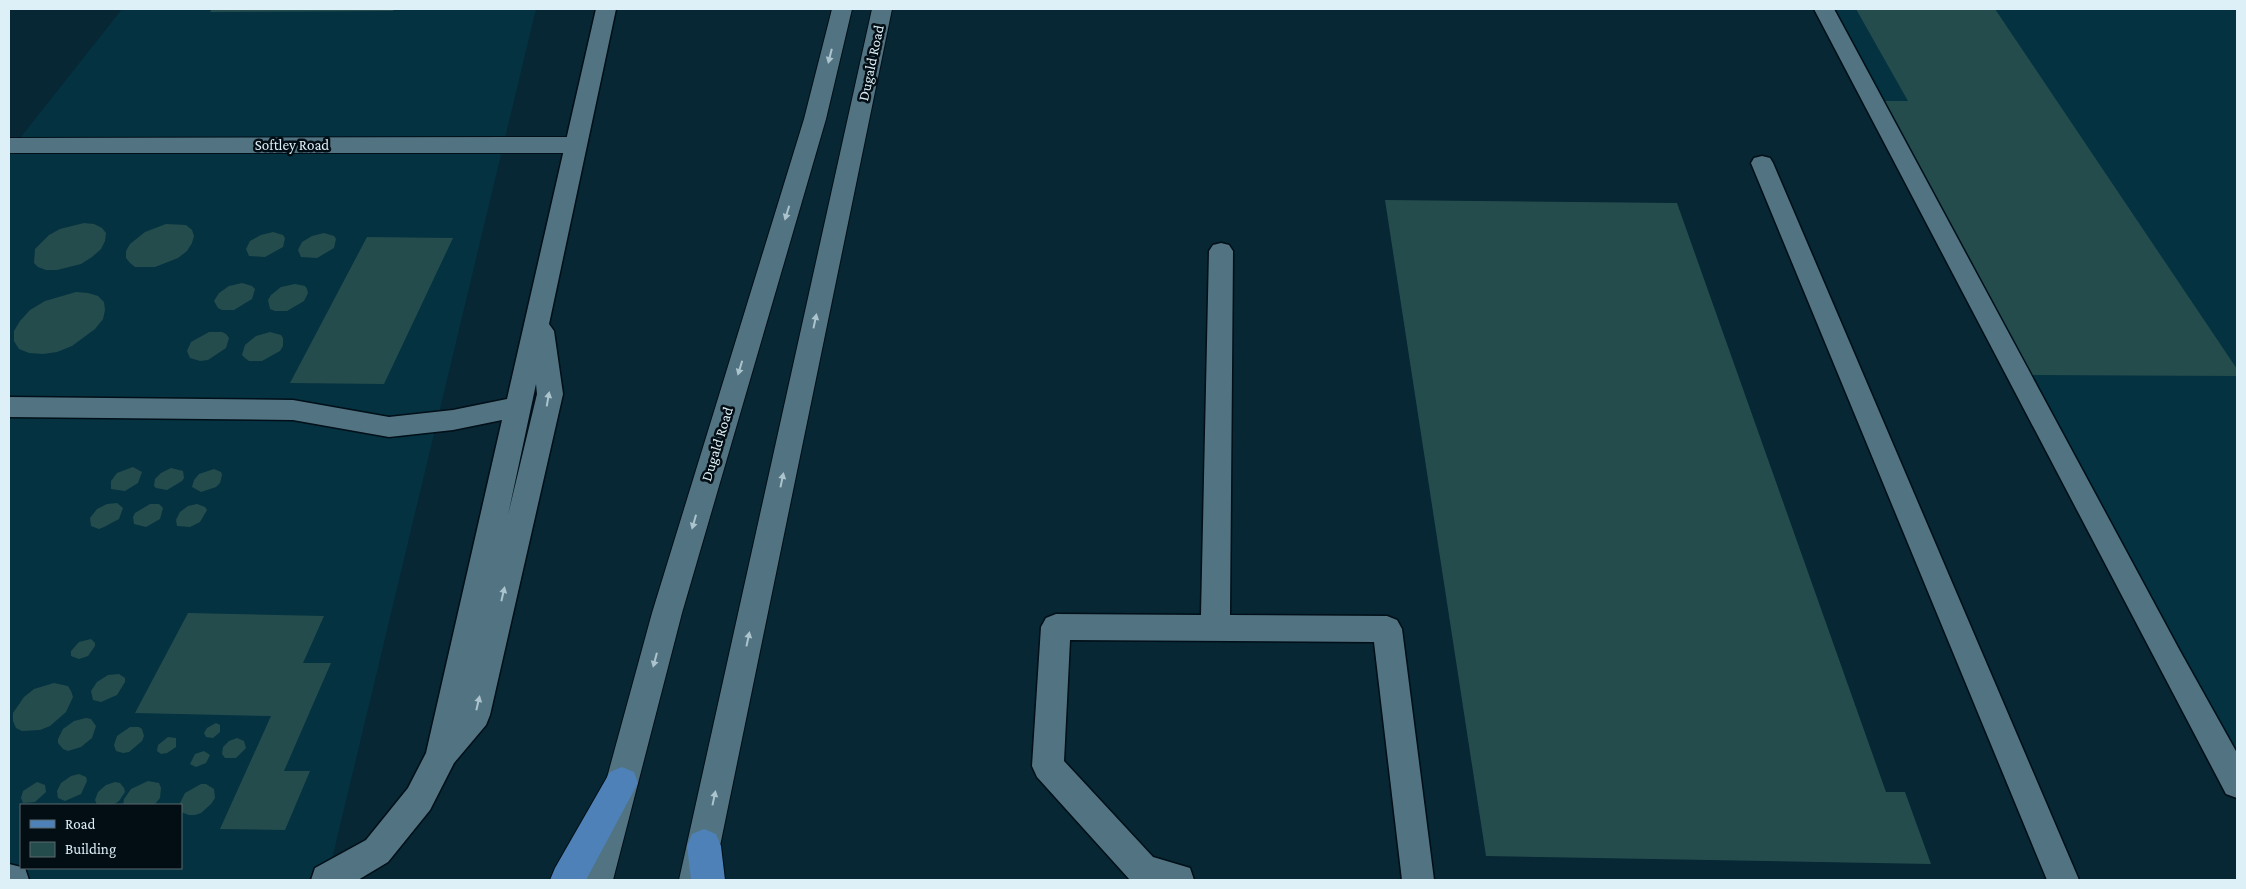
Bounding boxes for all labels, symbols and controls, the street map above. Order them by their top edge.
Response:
street label: Dugald Road [855,24,888,103]
one-way arrow [826,49,834,64]
street label: Softley Road [255,137,329,154]
one-way arrow [782,205,790,220]
one-way arrow [812,313,820,329]
one-way arrow [735,361,743,376]
one-way arrow [544,391,552,407]
street label: Dugald Road [698,405,737,484]
one-way arrow [778,472,786,488]
one-way arrow [689,514,697,529]
one-way arrow [499,586,507,601]
one-way arrow [744,631,752,647]
one-way arrow [651,653,659,668]
one-way arrow [474,695,482,710]
one-way arrow [710,790,718,806]
legend [20,804,182,869]
text: Road [65,816,96,832]
text: Building [65,841,116,858]

